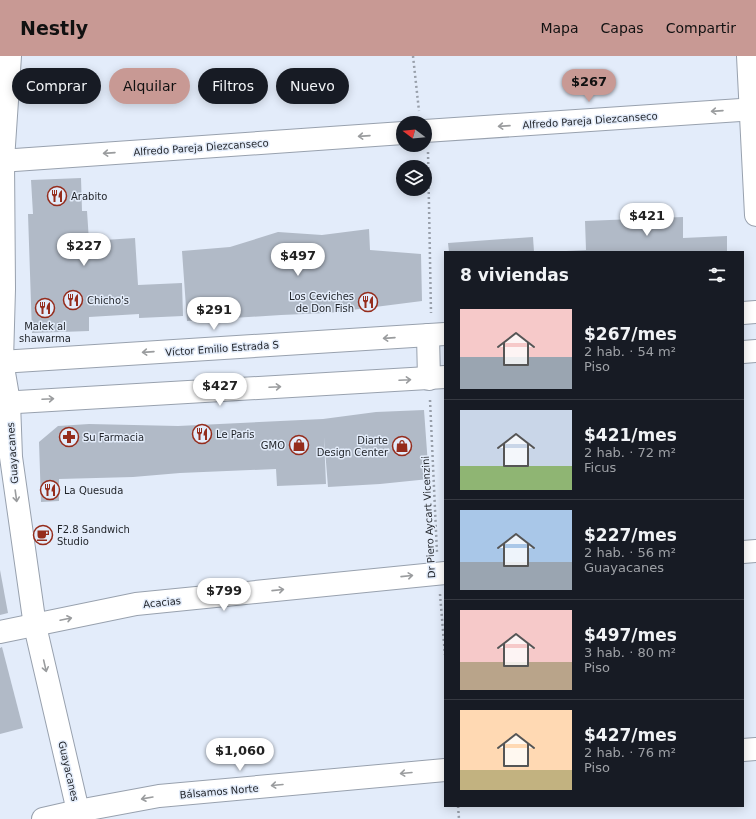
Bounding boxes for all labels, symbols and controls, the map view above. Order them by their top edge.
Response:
text: Nestly [20,17,88,39]
text: Mapa [540,20,579,36]
text: Capas [601,20,644,36]
text: Compartir [666,20,736,36]
chip: Comprar [12,68,101,104]
chip: Alquilar [109,68,190,104]
chip: Filtros [198,68,268,104]
chip: Nuevo [276,68,349,104]
pin: $267 [565,69,613,103]
text: $267 [571,74,607,89]
one-way arrow [711,108,724,115]
street label: Alfredo Pareja Diezcanseco [522,110,658,131]
north arrow [396,116,432,152]
map controls [396,116,432,196]
one-way arrow [498,122,511,130]
one-way arrow [358,132,371,139]
street label: Alfredo Pareja Diezcanseco [133,137,269,158]
one-way arrow [103,150,116,157]
button: layers [396,160,432,196]
restaurant icon: Arabito [46,185,68,207]
place label: Arabito [71,191,107,202]
pin: $421 [623,203,671,237]
text: $421 [629,208,665,223]
pin: $227 [60,233,108,267]
text: $227 [66,238,102,253]
pin: $497 [274,243,322,277]
text: $497 [280,248,316,263]
icon: filters [706,264,728,286]
text: 8 viviendas [460,265,569,285]
restaurant icon: Chicho's [62,289,84,311]
place label: Los Ceviches de Don Fish [289,291,354,314]
restaurant icon: Los Ceviches de Don Fish [357,291,379,313]
place label: Chicho's [87,295,129,306]
restaurant icon: Malek al shawarma [34,297,56,319]
pin: $291 [190,297,238,331]
text: $291 [196,302,232,317]
place label: Malek al shawarma [19,321,71,344]
text: $267/mes [584,324,677,344]
icon: home [492,325,540,373]
one-way arrow [383,334,396,341]
street label: Víctor Emilio Estrada S [165,339,279,358]
text: 2 hab. · 54 m² [584,344,676,359]
one-way arrow [142,349,155,356]
text: Piso [584,359,610,374]
pin: $427 [196,373,244,407]
one-way arrow [398,376,411,384]
text: $427 [202,378,238,393]
one-way arrow [268,383,281,391]
one-way arrow [41,396,54,403]
street label: Guayacanes [5,422,20,484]
restaurant icon: Le Paris [191,423,213,445]
text: $421/mes [584,425,677,445]
pharmacy icon: Su Farmacia [58,426,80,448]
icon: home [492,426,540,474]
place label: Le Paris [216,429,255,440]
place label: Su Farmacia [83,432,144,443]
shop icon: GMO [288,434,310,456]
place label: Diarte Design Center [317,435,389,458]
shop icon: Diarte Design Center [391,435,413,457]
place label: GMO [261,440,285,451]
text: 2 hab. · 72 m² [584,445,676,460]
street label: Dr Piero Aycart Vicenzini [420,456,437,578]
text: Ficus [584,460,616,475]
restaurant icon: La Quesuda [39,479,61,501]
place label: La Quesuda [64,485,123,496]
one-way arrow [12,489,20,502]
cafe icon: F2.8 Sandwich Studio [32,524,54,546]
place label: F2.8 Sandwich Studio [57,524,130,547]
text: $227/mes [584,525,677,545]
icon: home [492,526,540,574]
text: 2 hab. · 56 m² [584,545,676,560]
text: Guayacanes [584,560,664,575]
one-way arrow [400,573,413,580]
pin: $799 [200,578,248,612]
text: $799 [206,583,242,598]
one-way arrow [271,586,284,593]
street label: Acacias [143,595,181,610]
one-way arrow [59,615,72,623]
text: $497/mes [584,625,677,645]
icon: home [492,626,540,674]
text: 3 hab. · 80 m² [584,645,676,660]
one-way arrow [41,659,49,672]
text: Piso [584,660,610,675]
text: $427/mes [584,725,677,745]
icon: home [492,726,540,774]
pin: $1,060 [207,738,273,772]
street label: Guayacanes [56,740,81,802]
text: $1,060 [215,743,265,758]
text: 2 hab. · 76 m² [584,745,676,760]
text: Piso [584,760,610,775]
one-way arrow [400,770,413,777]
one-way arrow [271,782,284,789]
street label: Bálsamos Norte [179,783,259,800]
one-way arrow [141,794,154,802]

